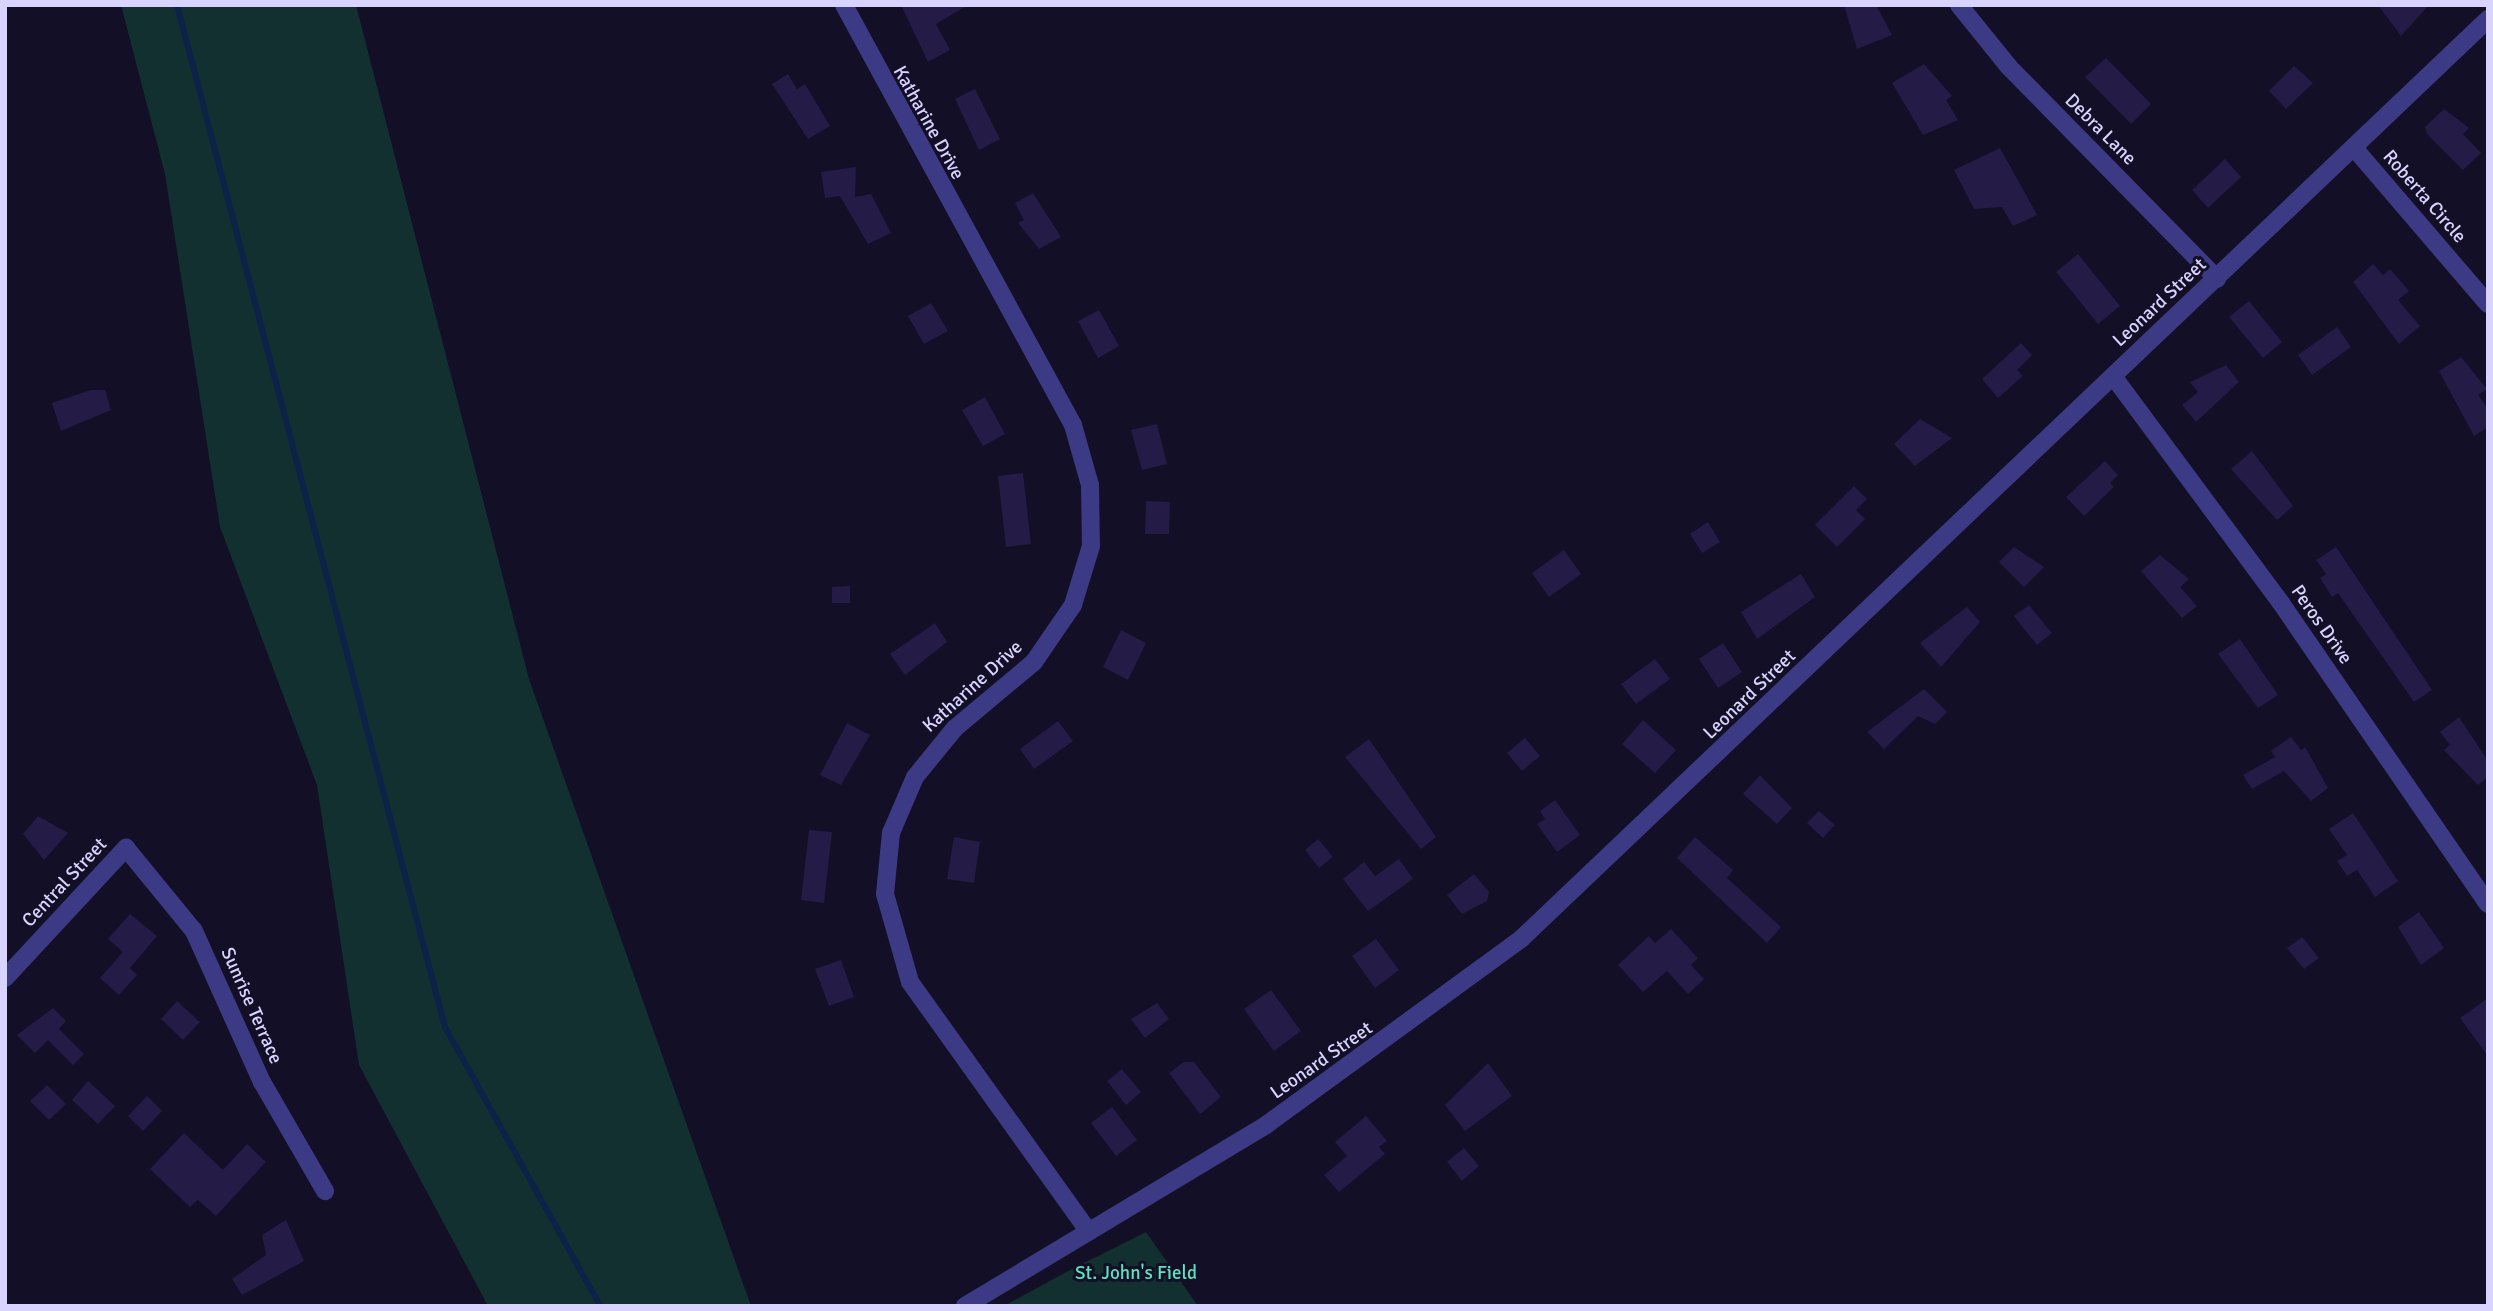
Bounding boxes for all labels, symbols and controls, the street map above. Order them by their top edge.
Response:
street label: Katharine Drive [887,62,969,184]
street label: Debra Lane [2060,90,2140,170]
street label: Roberta Circle [2378,146,2470,248]
street label: Leonard Street [2109,254,2211,352]
street label: Peros Drive [2285,581,2357,669]
street label: Katharine Drive [918,636,1028,738]
street label: Leonard Street [1699,645,1801,745]
street label: Central Street [18,834,112,932]
street label: Sunrise Terrace [215,944,287,1068]
street label: Leonard Street [1267,1017,1377,1105]
park label: St. John's Field [1075,1263,1197,1285]

